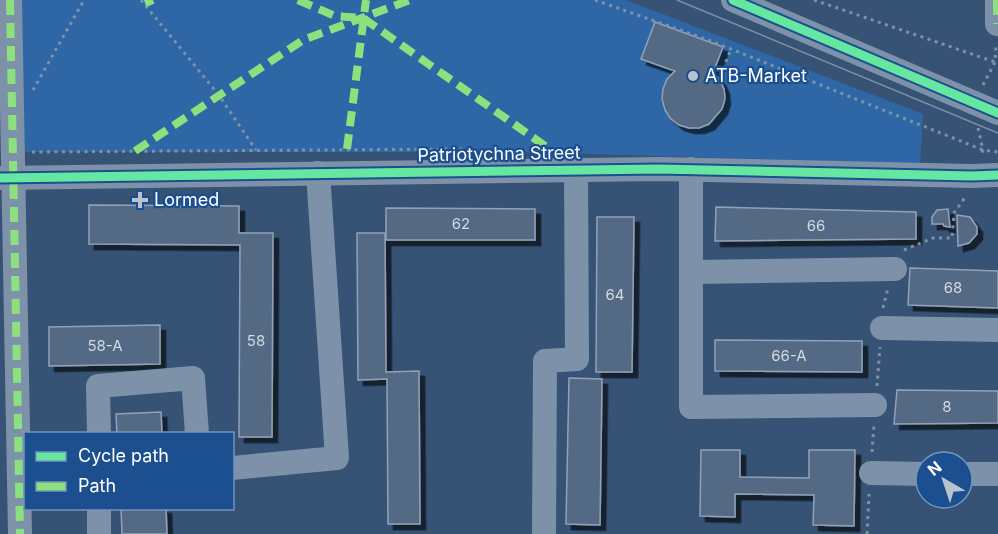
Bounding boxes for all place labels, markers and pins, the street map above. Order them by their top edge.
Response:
place label: ATB-Market [705,65,807,86]
marker: ATB-Market [686,69,700,83]
place label: Lormed [154,189,219,210]
marker: Lormed [131,191,149,209]

